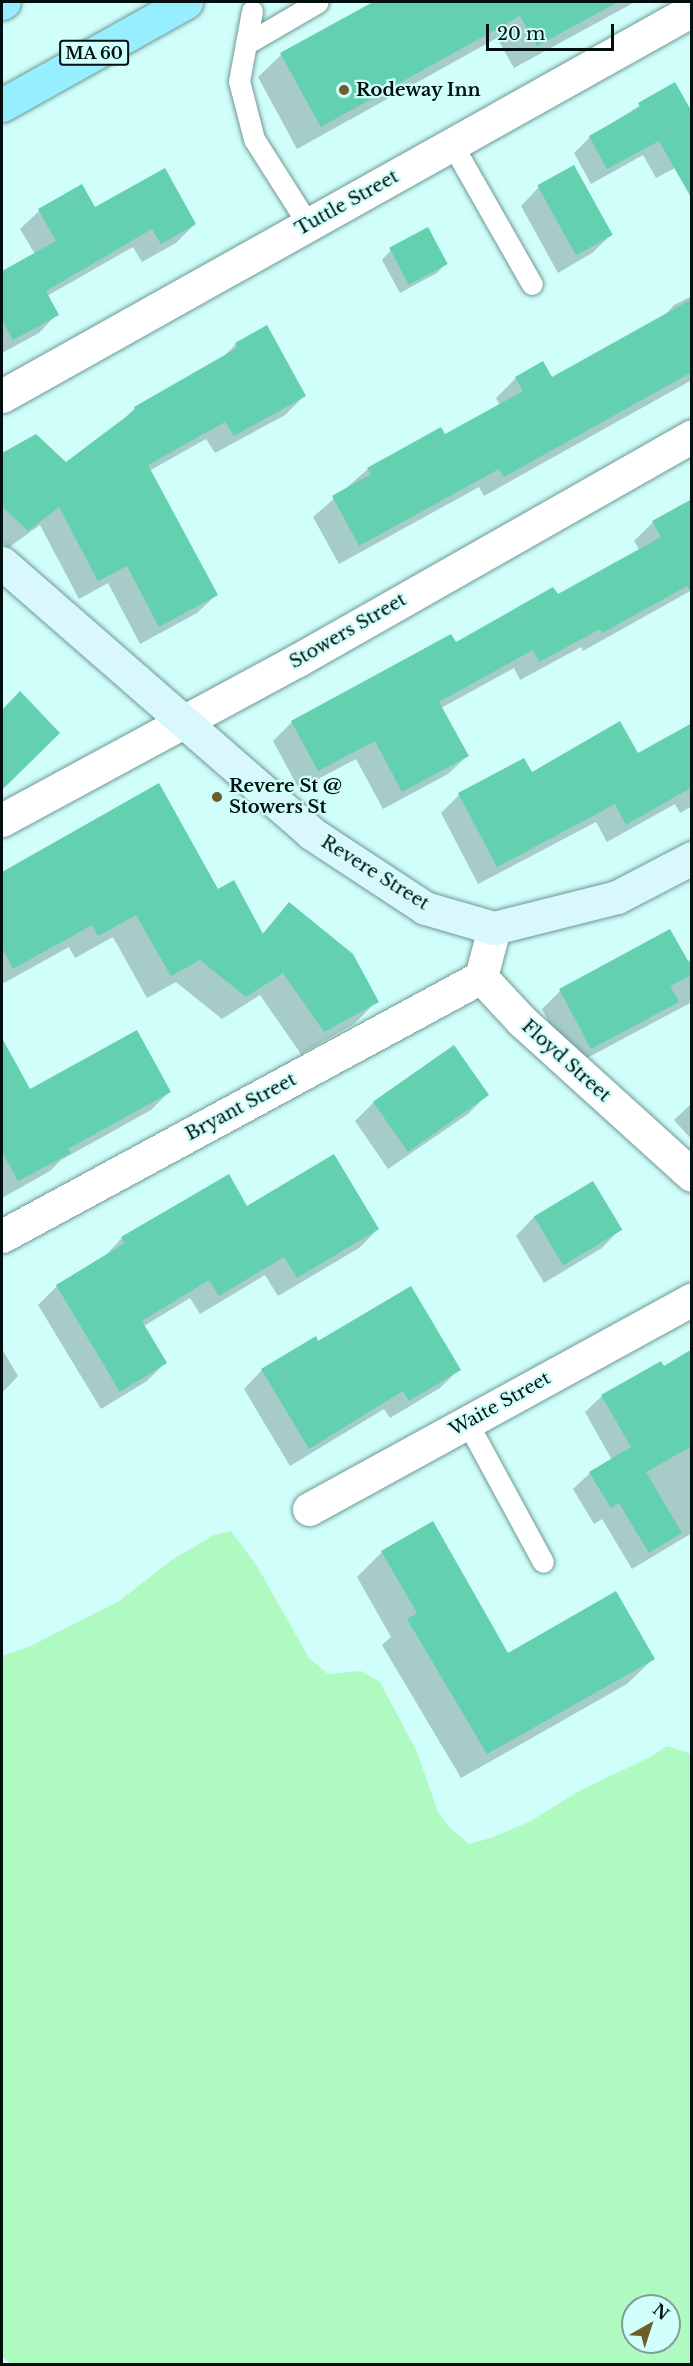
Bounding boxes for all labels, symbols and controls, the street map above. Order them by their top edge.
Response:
scale bar [489,12,616,50]
text: 20 m [497,23,545,45]
road number: MA 60 [58,40,130,66]
place label: Rodeway Inn [356,79,481,101]
marker: Rodeway Inn [337,83,351,97]
street label: Tuttle Street [292,166,402,240]
street label: Stowers Street [286,589,410,673]
place label: Revere St @ Stowers St [229,776,342,818]
marker: Revere St @ Stowers St [210,790,224,804]
street label: Revere Street [317,831,433,915]
street label: Floyd Street [517,1016,615,1106]
street label: Bryant Street [182,1069,300,1145]
street label: Waite Street [446,1367,554,1441]
north arrow [621,2294,681,2354]
text: N [649,2299,673,2324]

